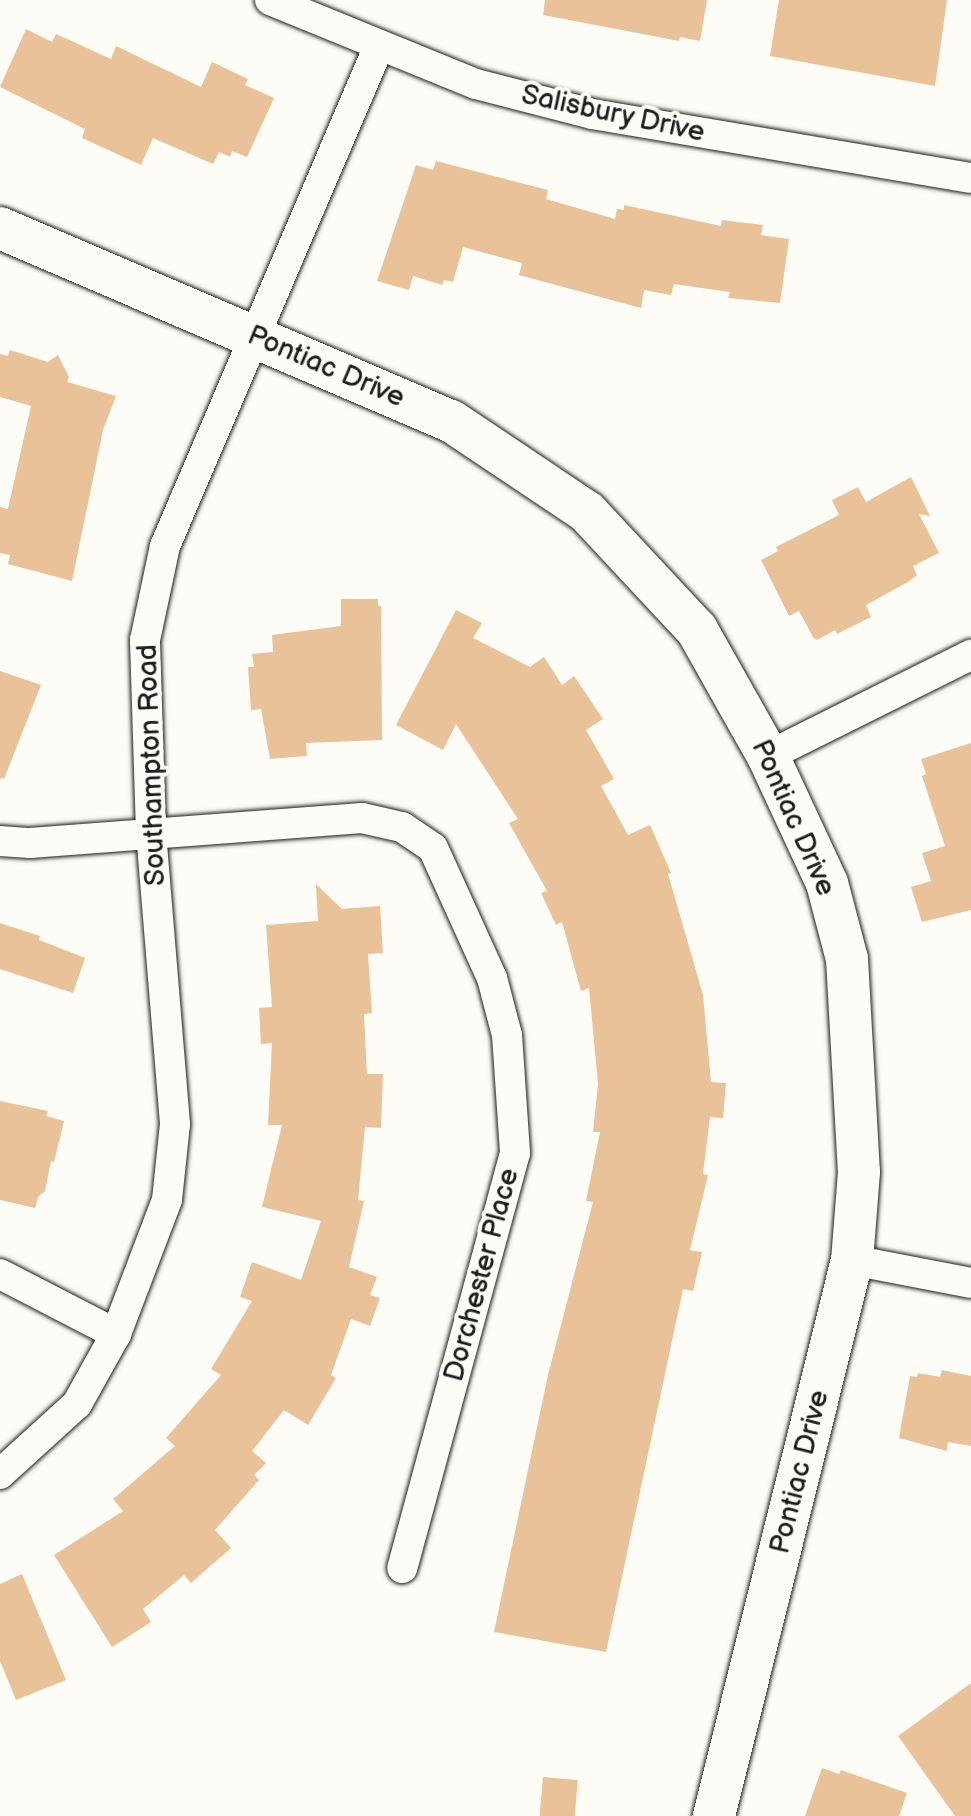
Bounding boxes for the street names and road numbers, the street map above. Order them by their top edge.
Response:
street label: Salisbury Drive [518,78,708,150]
street label: Pontiac Drive [242,319,410,415]
street label: Southampton Road [131,644,173,886]
street label: Pontiac Drive [744,735,842,901]
street label: Dorchester Place [437,1165,527,1385]
street label: Pontiac Drive [763,1387,837,1557]

